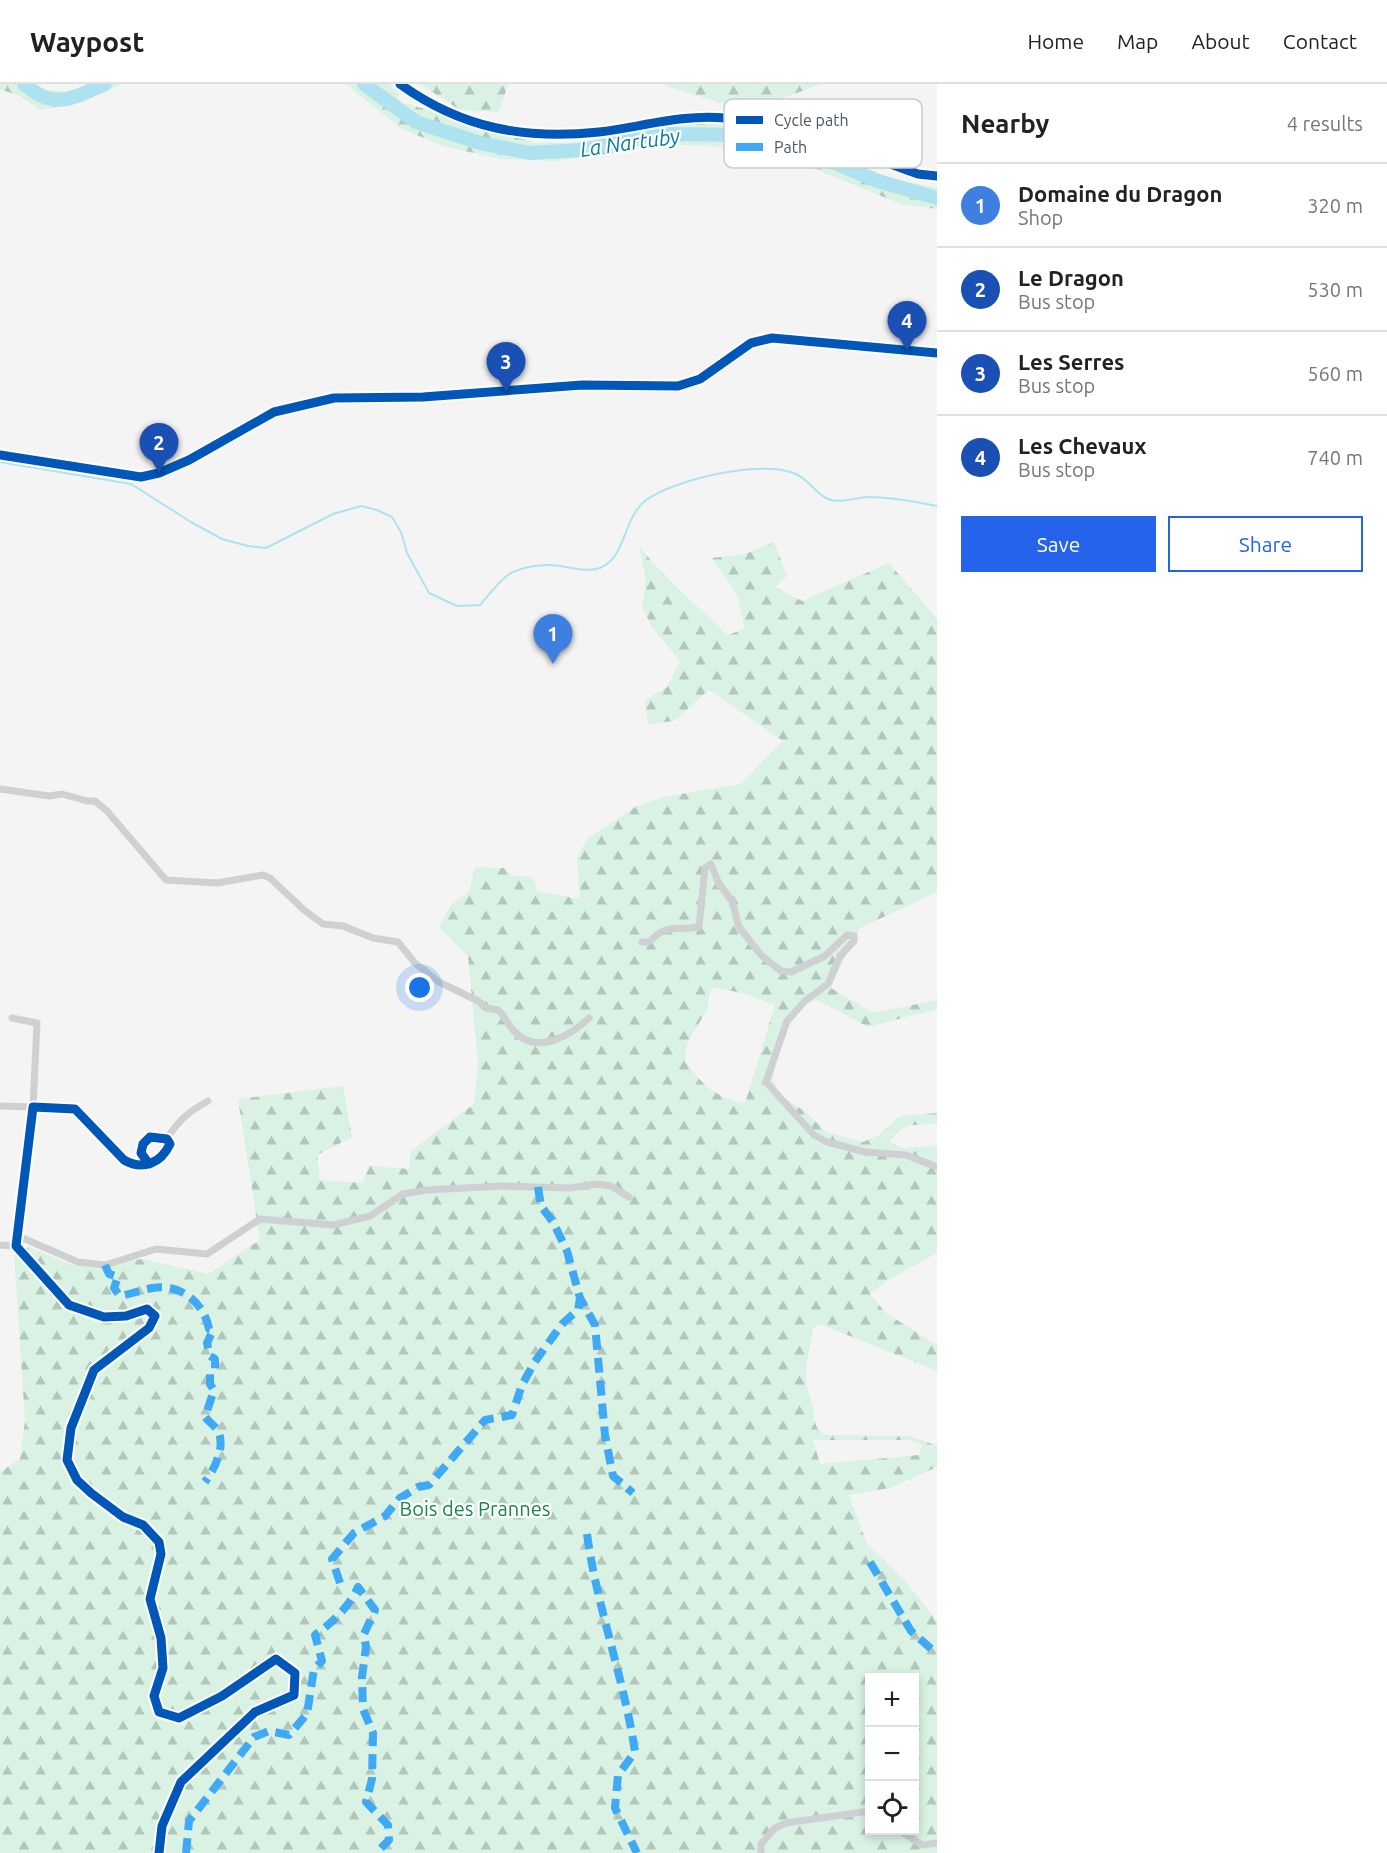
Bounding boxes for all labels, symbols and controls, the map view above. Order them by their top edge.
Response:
text: Waypost [30,26,144,57]
text: Home [1027,29,1084,53]
text: Map [1117,29,1158,53]
text: About [1191,29,1250,53]
text: Contact [1283,29,1357,53]
legend [724,99,922,168]
text: Nearby [961,109,1049,138]
text: Cycle path [774,111,849,129]
text: 4 results [1287,112,1363,135]
water label: La Nartuby [579,123,682,161]
text: Path [774,138,807,156]
text: Domaine du Dragon [1018,181,1222,206]
text: 1 [975,194,986,217]
text: 320 m [1307,194,1363,217]
text: Shop [1018,206,1063,229]
text: Le Dragon [1018,265,1124,290]
text: 2 [975,278,986,301]
text: 530 m [1307,278,1363,301]
text: Bus stop [1018,290,1095,313]
pin: 4 [888,302,926,351]
pin: 3 [486,342,526,392]
text: Les Serres [1018,349,1125,374]
text: 3 [975,362,986,385]
text: 560 m [1307,362,1363,385]
text: Bus stop [1018,374,1095,397]
pin: 2 [140,424,178,473]
text: Les Chevaux [1018,433,1146,458]
text: 4 [975,446,986,469]
text: 740 m [1307,446,1363,469]
text: Bus stop [1018,458,1095,481]
button: Save [961,516,1156,572]
button: Share [1168,516,1363,572]
pin: 1 [534,614,572,664]
your location [405,973,434,1002]
park label: Bois des Prannes [400,1497,550,1520]
map controls [865,1673,919,1835]
button: + [865,1673,919,1727]
button: − [865,1727,919,1781]
button: locate [865,1781,919,1835]

